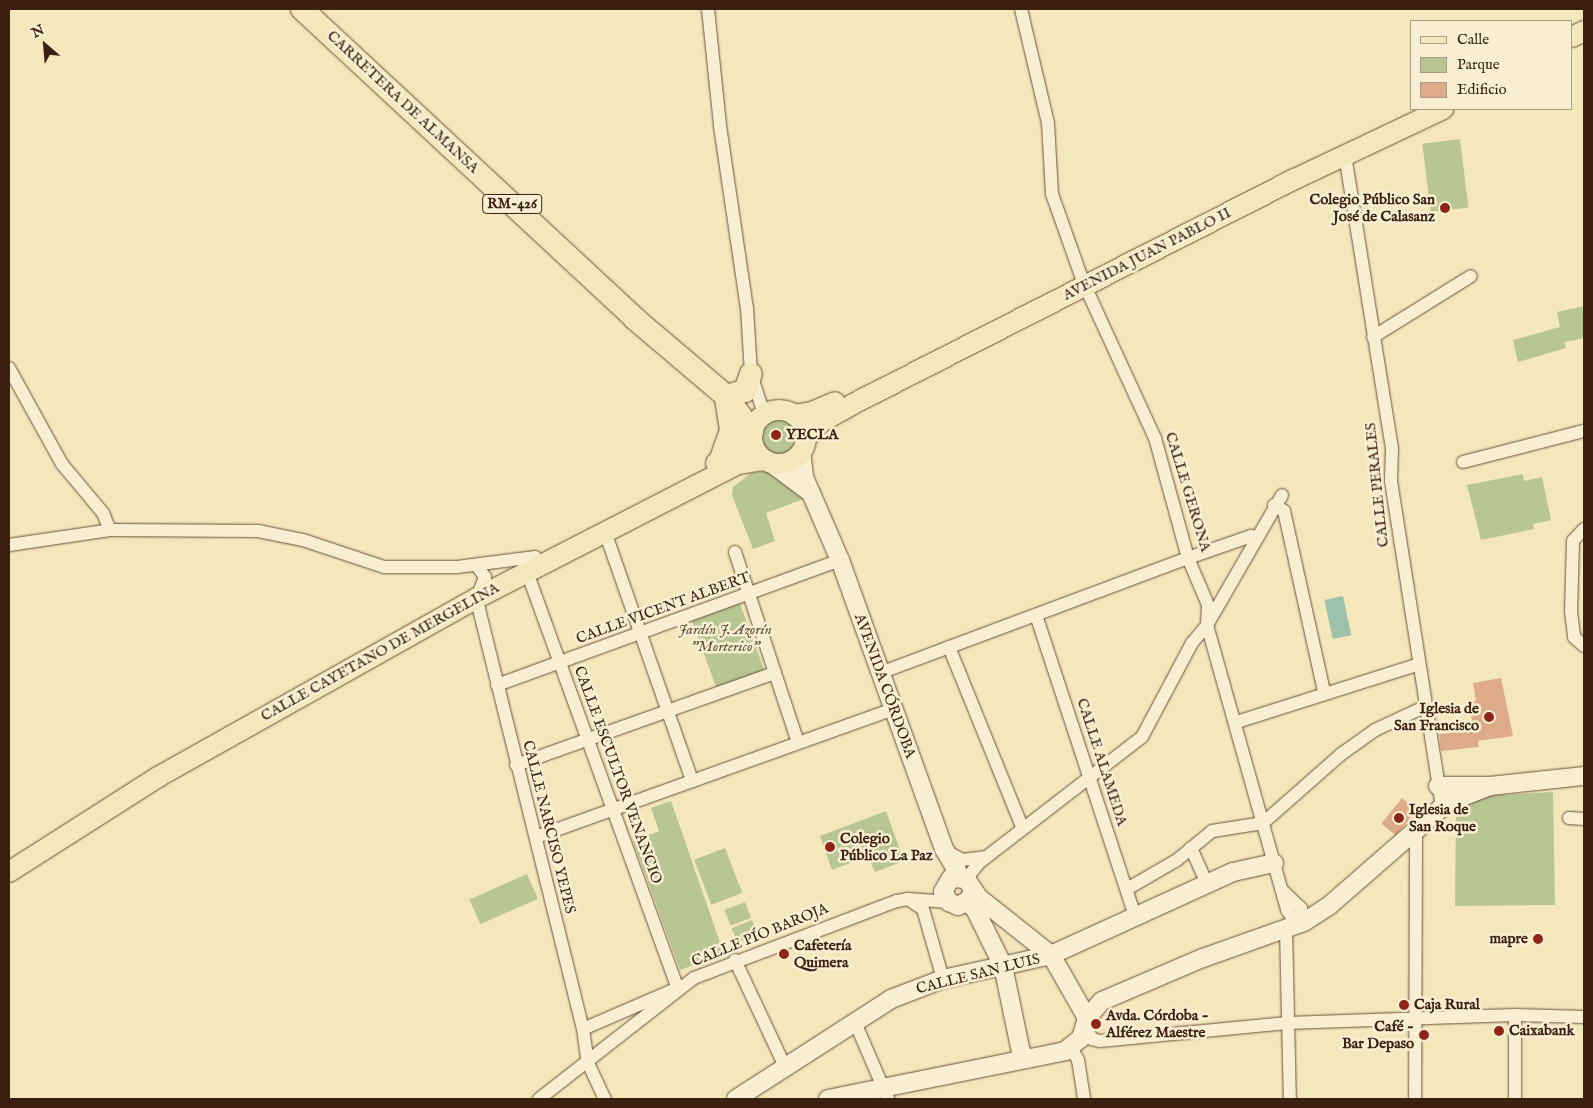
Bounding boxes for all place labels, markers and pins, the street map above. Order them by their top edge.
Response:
place label: Colegio Público San José de Calasanz [1309,190,1435,225]
marker: Colegio Público San José de Calasanz [1439,202,1451,214]
place label: YECLA [786,426,838,444]
marker: YECLA [770,429,782,441]
place label: Iglesia de San Francisco [1394,699,1479,734]
marker: Iglesia de San Francisco [1483,711,1495,723]
place label: Iglesia de San Roque [1409,800,1476,835]
marker: Iglesia de San Roque [1393,812,1405,824]
place label: Colegio Público La Paz [840,829,933,864]
marker: Colegio Público La Paz [824,841,836,853]
place label: mapre [1489,930,1528,948]
marker: mapre [1532,933,1544,945]
place label: Cafetería Quimera [794,936,852,971]
marker: Cafetería Quimera [778,948,790,960]
place label: Caja Rural [1414,996,1480,1014]
marker: Caja Rural [1398,999,1410,1011]
place label: Avda. Córdoba - Alférez Maestre [1106,1006,1209,1041]
place label: Café - Bar Depaso [1342,1017,1414,1052]
marker: Avda. Córdoba - Alférez Maestre [1090,1018,1102,1030]
place label: Caixabank [1509,1022,1575,1040]
marker: Caixabank [1493,1025,1505,1037]
marker: Café - Bar Depaso [1418,1029,1430,1041]

